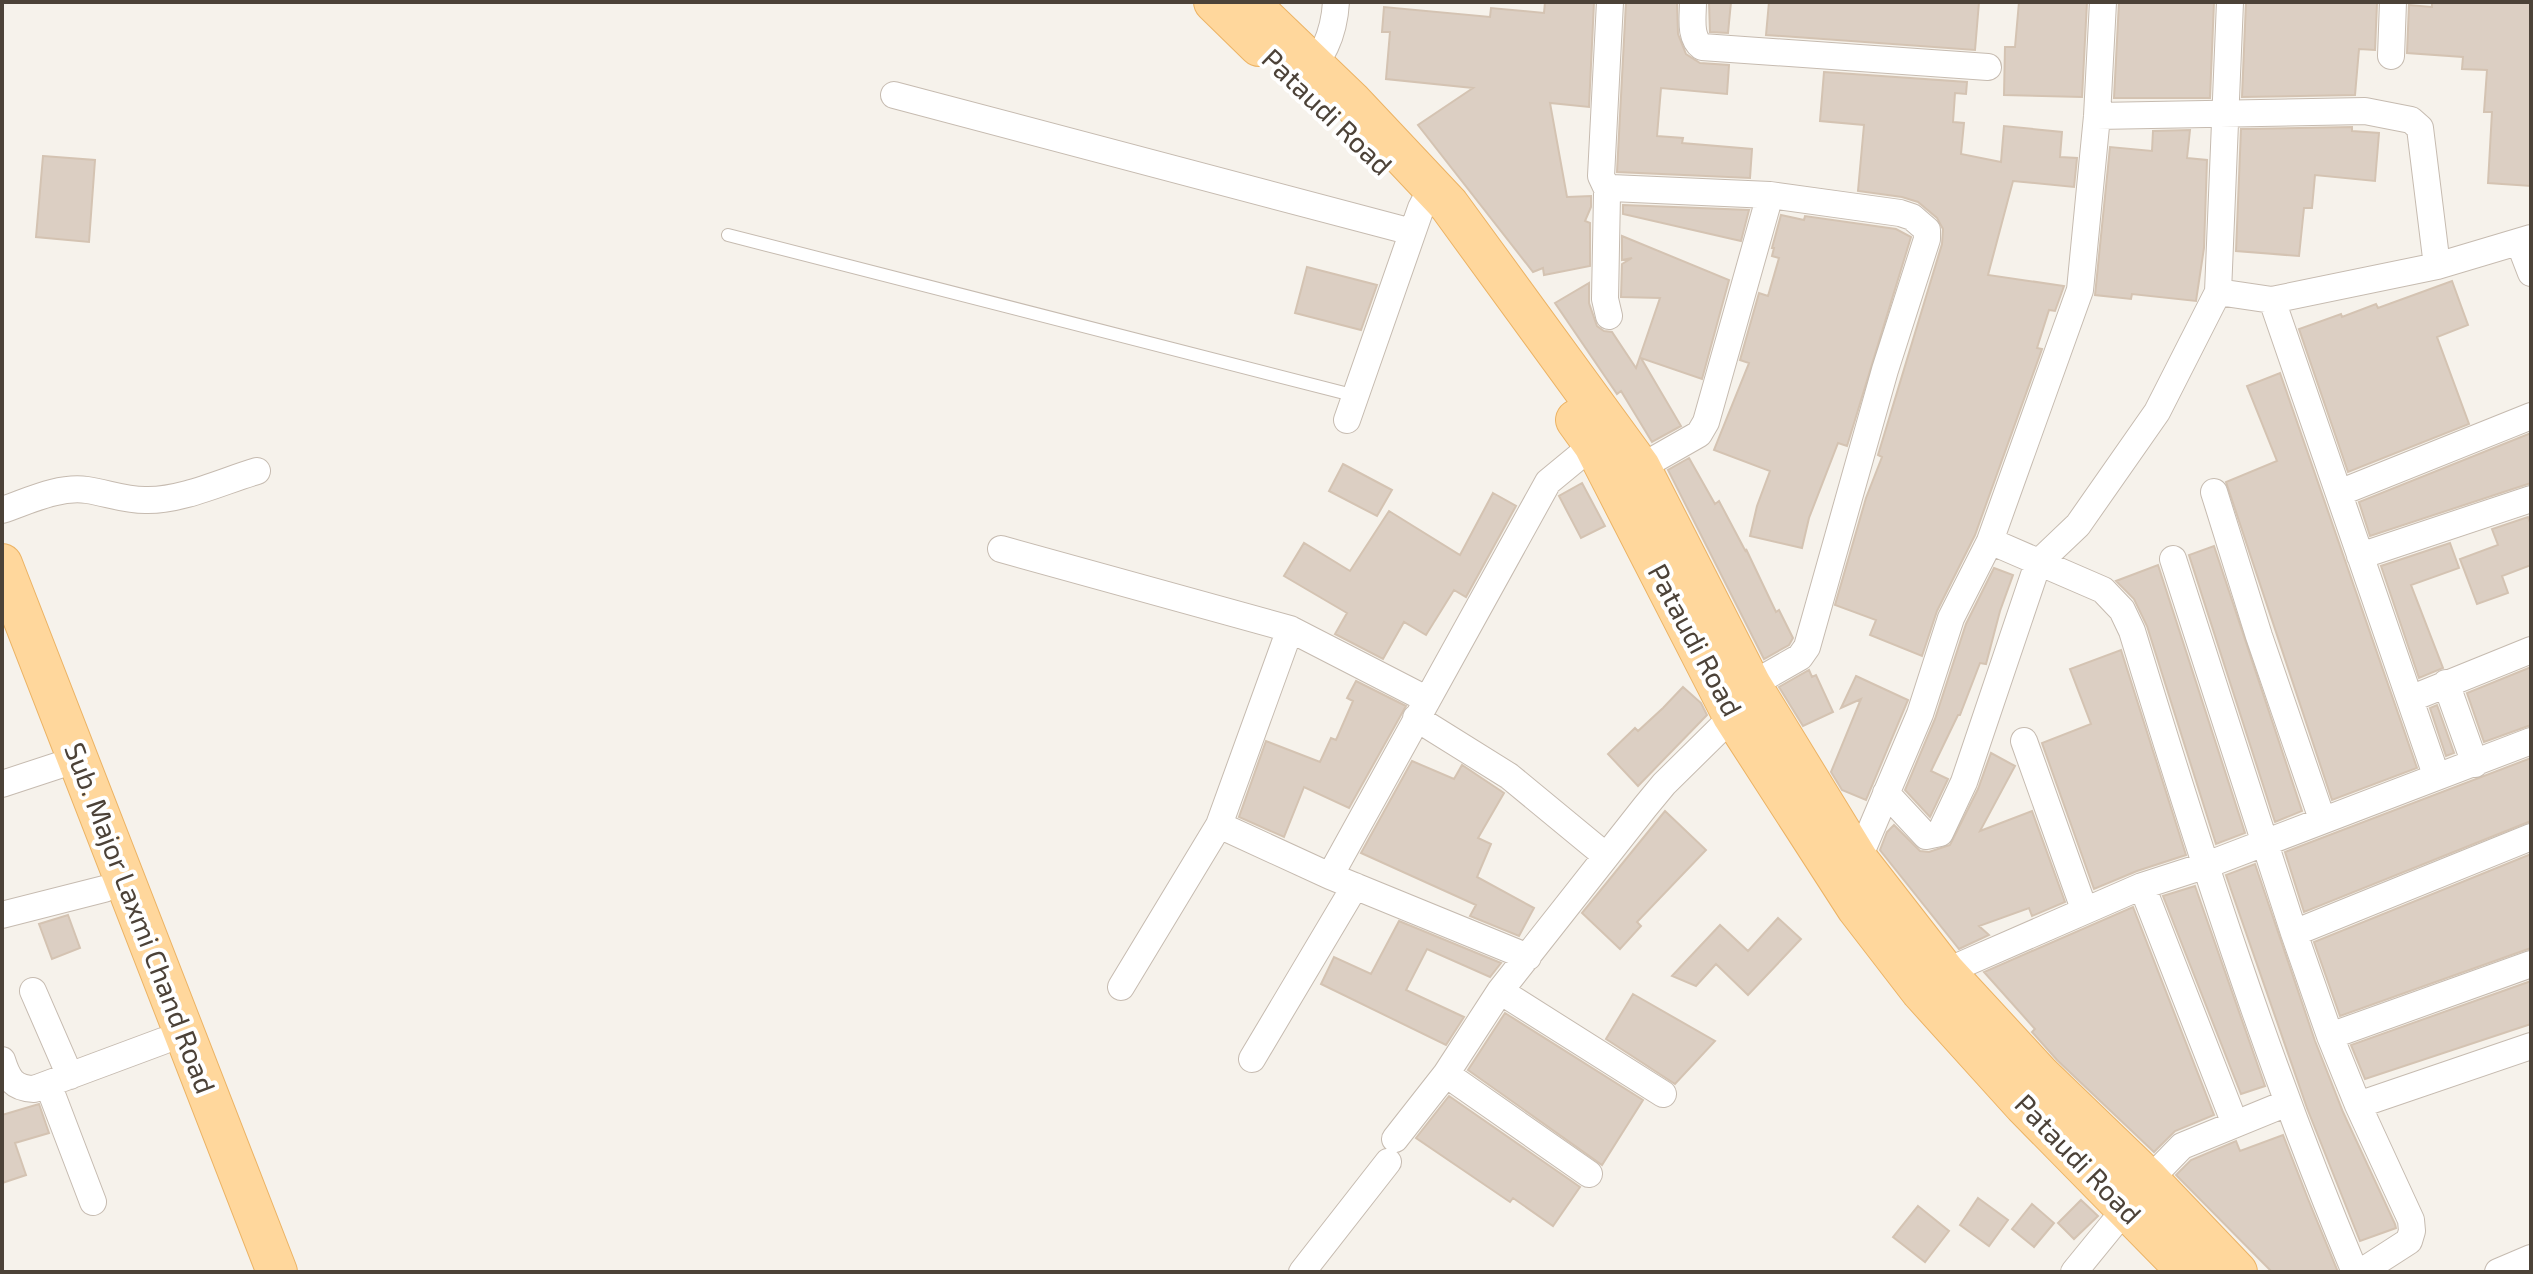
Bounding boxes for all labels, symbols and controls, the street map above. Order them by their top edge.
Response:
street label: Pataudi Road [1256,41,1400,182]
street label: Pataudi Road [1642,558,1750,721]
street label: Sub. Major Laxmi Chand Road [58,737,224,1098]
street label: Pataudi Road [2008,1086,2149,1230]

